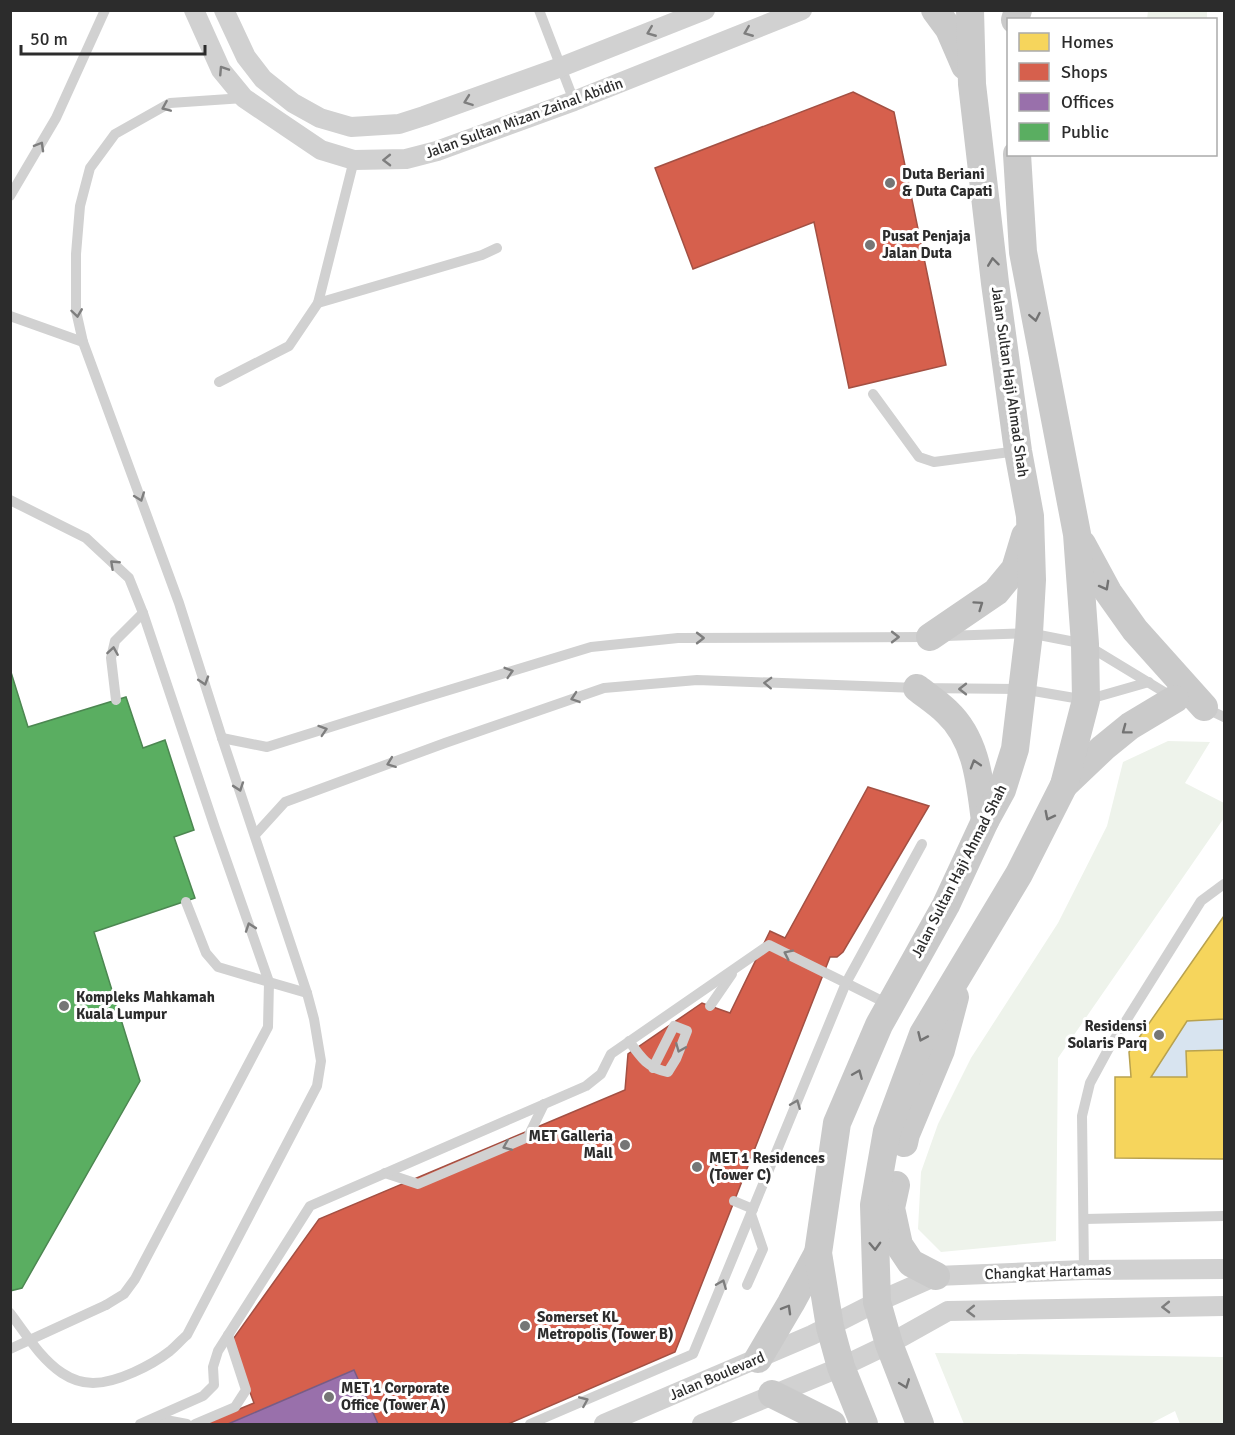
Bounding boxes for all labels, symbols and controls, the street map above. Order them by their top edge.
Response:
scale bar [21,18,206,56]
legend [1007,18,1217,156]
one-way arrow [646,25,657,37]
one-way arrow [743,25,754,37]
text: 50 m [30,28,68,50]
text: Homes [1061,31,1114,53]
text: Shops [1061,61,1108,83]
one-way arrow [219,66,230,77]
street label: Jalan Sultan Mizan Zainal Abidin [423,74,625,162]
text: Offices [1061,91,1114,113]
one-way arrow [463,93,474,106]
one-way arrow [161,100,172,112]
text: Public [1061,121,1109,143]
one-way arrow [33,142,45,152]
one-way arrow [382,154,391,166]
place label: Duta Beriani & Duta Capati [902,165,993,200]
marker: Duta Beriani & Duta Capati [883,176,897,190]
place label: Pusat Penjaja Jalan Duta [882,227,971,262]
marker: Pusat Penjaja Jalan Duta [863,238,877,252]
one-way arrow [987,258,1000,267]
street label: Jalan Sultan Haji Ahmad Shah [988,286,1032,478]
one-way arrow [71,308,83,317]
one-way arrow [1029,312,1041,321]
one-way arrow [133,491,145,502]
one-way arrow [110,560,121,571]
one-way arrow [1097,580,1109,590]
one-way arrow [972,601,983,612]
one-way arrow [891,631,900,643]
one-way arrow [696,632,705,644]
one-way arrow [107,646,119,656]
one-way arrow [503,667,514,679]
one-way arrow [196,675,209,686]
one-way arrow [764,677,773,689]
one-way arrow [959,683,968,695]
one-way arrow [570,691,581,703]
one-way arrow [1122,723,1133,734]
one-way arrow [317,724,328,737]
one-way arrow [387,755,397,768]
one-way arrow [970,759,982,770]
one-way arrow [231,781,244,792]
street label: Jalan Sultan Haji Ahmad Shah [907,781,1011,961]
one-way arrow [1044,809,1056,820]
one-way arrow [245,922,258,933]
one-way arrow [783,950,794,962]
place label: Kompleks Mahkamah Kuala Lumpur [76,988,215,1023]
marker: Kompleks Mahkamah Kuala Lumpur [57,999,71,1013]
place label: Residensi Solaris Parq [1068,1017,1147,1052]
marker: Residensi Solaris Parq [1152,1028,1166,1042]
one-way arrow [917,1031,929,1042]
one-way arrow [675,1042,687,1053]
one-way arrow [851,1070,863,1081]
one-way arrow [789,1099,801,1110]
place label: MET Galleria Mall [528,1127,613,1162]
one-way arrow [503,1138,514,1150]
marker: MET Galleria Mall [618,1138,632,1152]
place label: MET 1 Residences (Tower C) [709,1149,825,1184]
marker: MET 1 Residences (Tower C) [690,1160,704,1174]
one-way arrow [869,1241,882,1250]
street label: Changkat Hartamas [984,1261,1112,1283]
one-way arrow [715,1280,727,1291]
one-way arrow [1162,1301,1171,1314]
one-way arrow [780,1305,792,1315]
one-way arrow [967,1305,976,1317]
place label: Somerset KL Metropolis (Tower B) [537,1308,674,1343]
marker: Somerset KL Metropolis (Tower B) [518,1319,532,1333]
street label: Jalan Boulevard [667,1348,767,1404]
place label: MET 1 Corporate Office (Tower A) [341,1379,450,1414]
one-way arrow [897,1379,910,1389]
marker: MET 1 Corporate Office (Tower A) [322,1390,336,1404]
one-way arrow [577,1397,588,1409]

